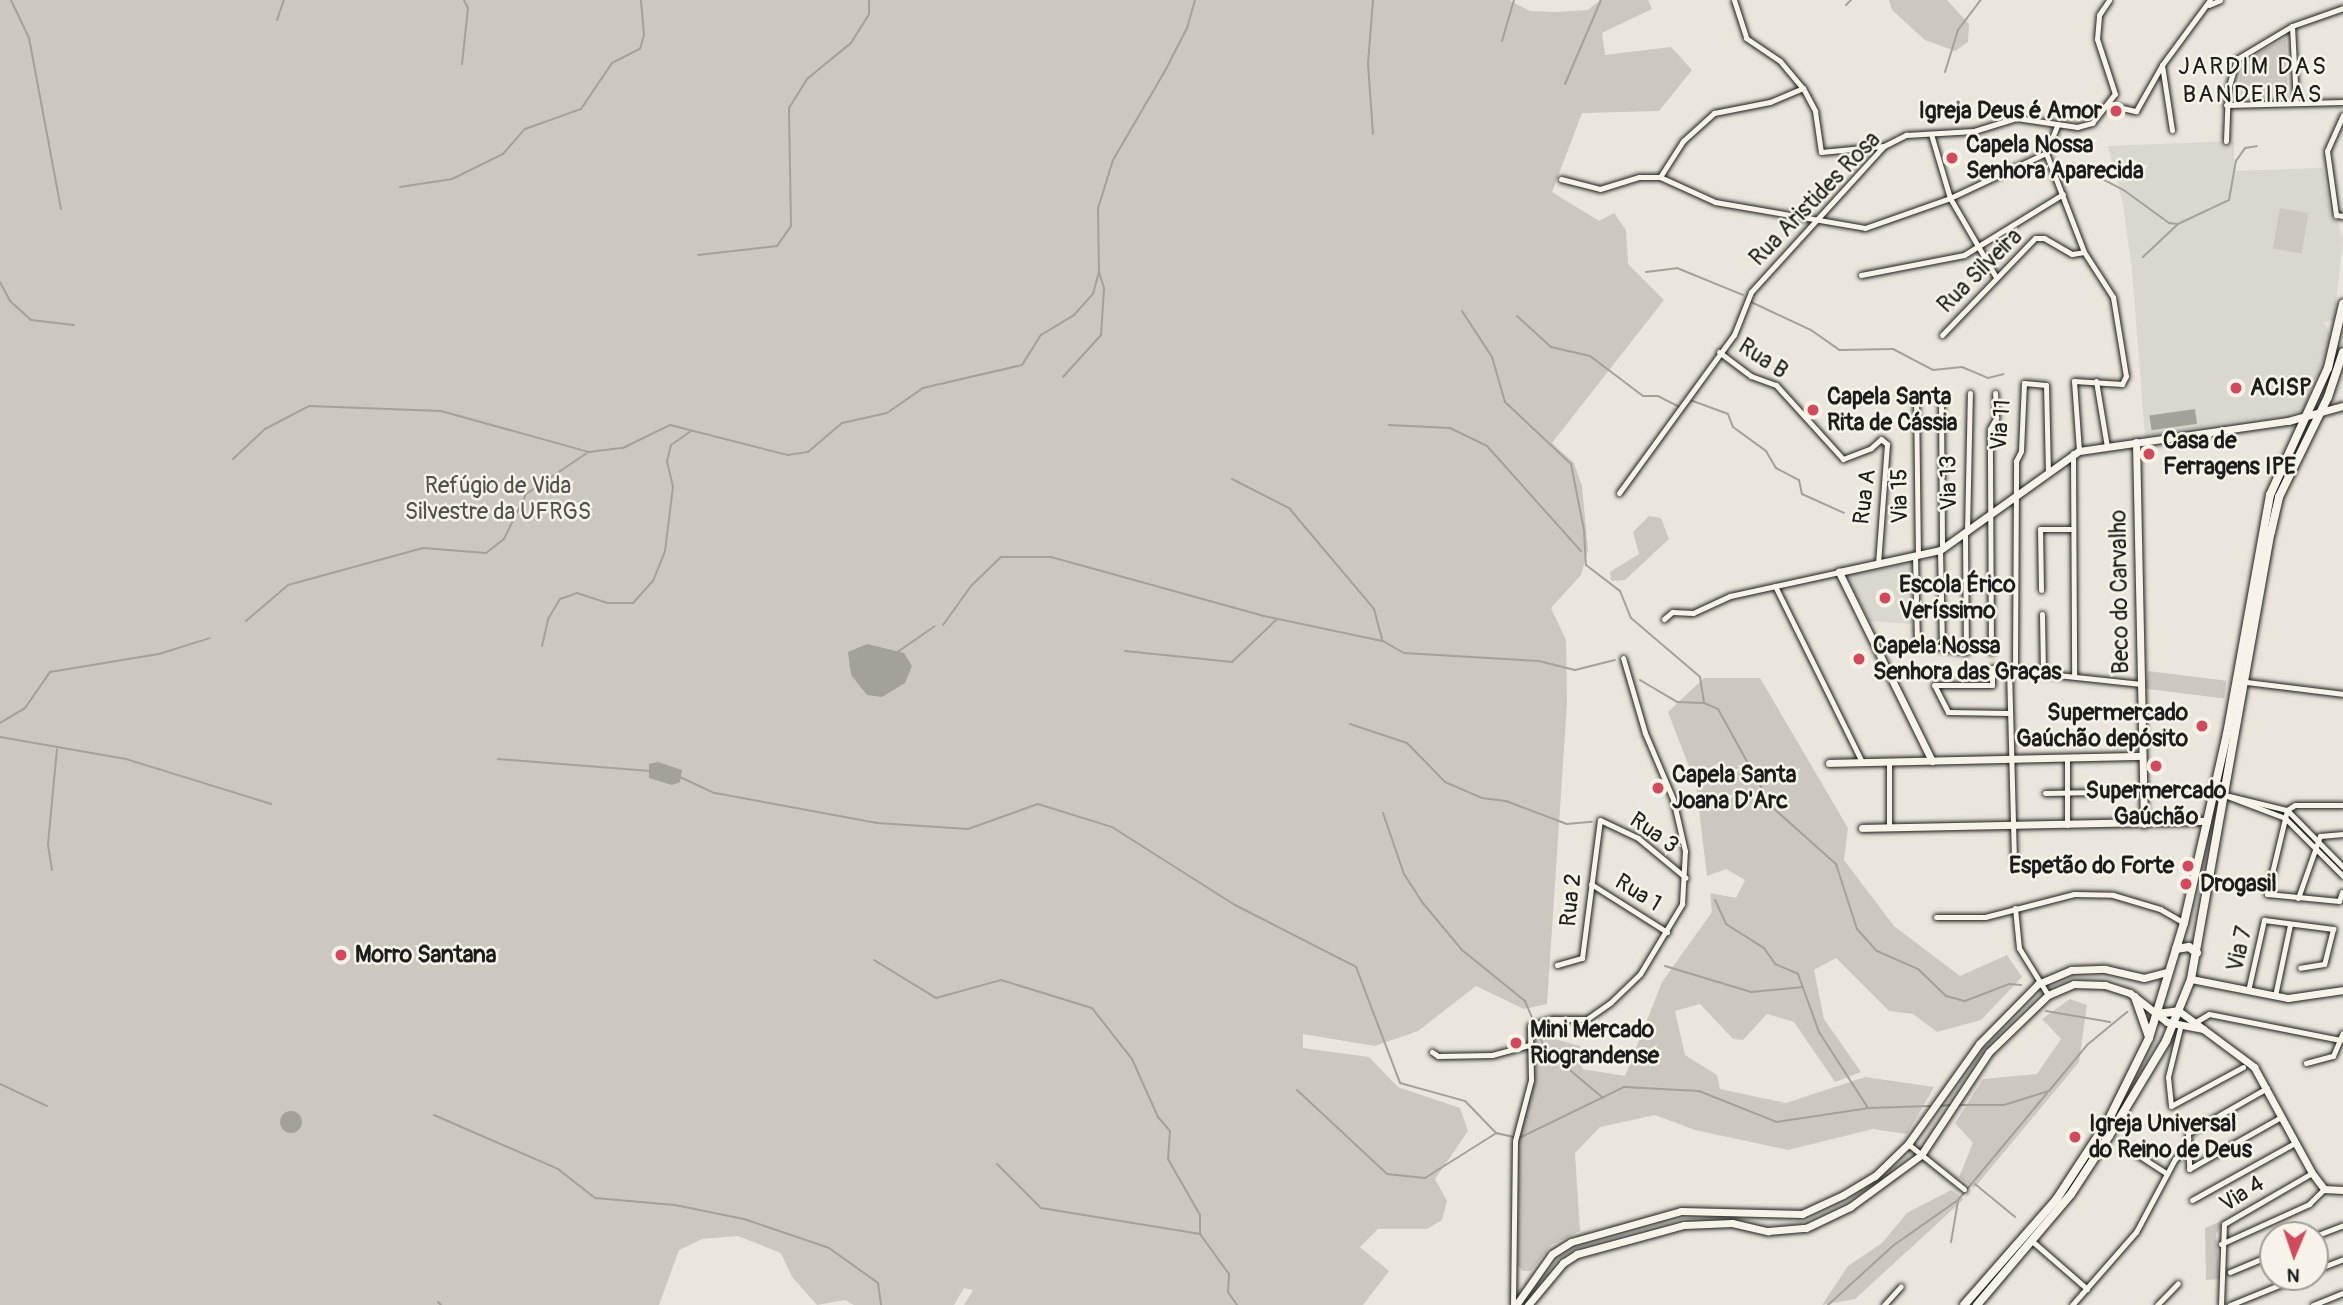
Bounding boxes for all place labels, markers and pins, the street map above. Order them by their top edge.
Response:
place label: Igreja Deus é Amor [1919,97,2102,125]
marker: Igreja Deus é Amor [2108,103,2124,119]
place label: Capela Nossa Senhora Aparecida [1966,131,2144,185]
marker: Capela Nossa Senhora Aparecida [1944,150,1960,166]
place label: ACISP [2250,374,2312,402]
marker: ACISP [2228,380,2244,396]
place label: Capela Santa Rita de Cássia [1827,383,1957,437]
marker: Capela Santa Rita de Cássia [1805,402,1821,418]
place label: Casa de Ferragens IPE [2163,427,2296,481]
marker: Casa de Ferragens IPE [2141,446,2157,462]
place label: Escola Érico Veríssimo [1899,571,2016,625]
marker: Escola Érico Veríssimo [1877,590,1893,606]
place label: Capela Nossa Senhora das Graças [1873,632,2062,686]
marker: Capela Nossa Senhora das Graças [1851,651,1867,667]
place label: Supermercado Gaúchão depósito [2016,699,2188,753]
marker: Supermercado Gaúchão depósito [2194,718,2210,734]
marker: Supermercado Gaúchão [2148,758,2164,774]
place label: Capela Santa Joana D'Arc [1672,761,1796,815]
place label: Supermercado Gaúchão [2086,777,2226,831]
marker: Capela Santa Joana D'Arc [1650,780,1666,796]
place label: Espetão do Forte [2009,852,2174,880]
marker: Espetão do Forte [2180,858,2196,874]
place label: Drogasil [2200,870,2277,898]
marker: Drogasil [2178,876,2194,892]
place label: Morro Santana [355,941,496,969]
marker: Morro Santana [333,947,349,963]
place label: Mini Mercado Riograndense [1530,1016,1659,1070]
marker: Mini Mercado Riograndense [1508,1035,1524,1051]
place label: Igreja Universal do Reino de Deus [2089,1110,2252,1164]
marker: Igreja Universal do Reino de Deus [2067,1129,2083,1145]

